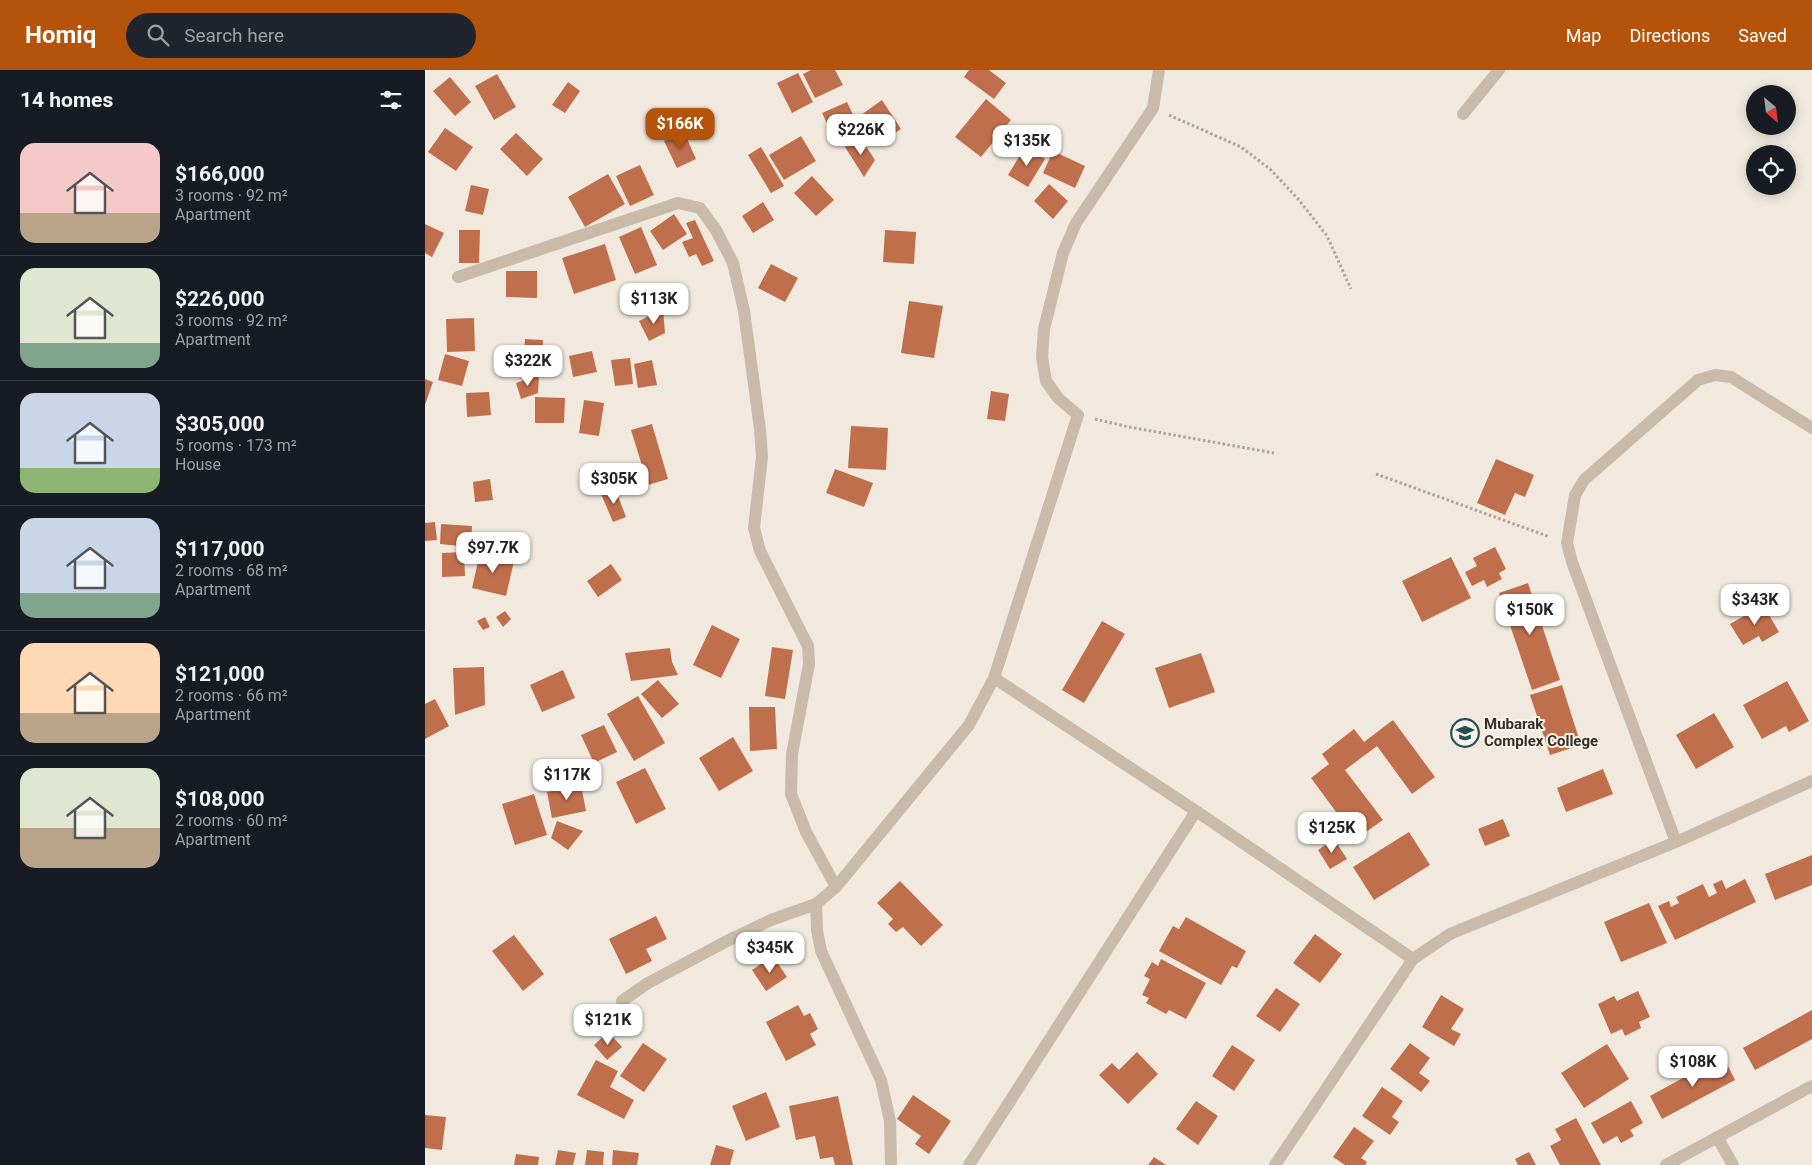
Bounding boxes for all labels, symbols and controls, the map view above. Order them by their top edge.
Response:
search box [126,13,476,58]
text: Homiq [25,21,96,49]
icon: search [144,21,172,49]
text: Search here [184,24,284,47]
text: Map [1566,25,1601,46]
text: Directions [1629,25,1710,46]
text: Saved [1738,25,1787,46]
north arrow [1746,85,1796,135]
map controls [1746,85,1796,195]
icon: filters [377,86,405,114]
text: 14 homes [20,88,113,112]
pin: $166K [645,108,715,150]
text: $166K [657,114,703,133]
pin: $226K [826,114,896,156]
text: $226K [838,120,884,139]
pin: $135K [992,124,1062,167]
text: $135K [1004,131,1050,150]
button: locate [1746,145,1796,195]
text: $166,000 [175,162,265,186]
icon: home [60,163,120,223]
text: 3 rooms · 92 m² [175,186,288,205]
text: Apartment [175,205,251,224]
pin: $113K [619,282,689,325]
text: $226,000 [175,287,265,311]
icon: home [60,288,120,348]
text: $113K [631,289,677,308]
text: 3 rooms · 92 m² [175,311,288,330]
text: Apartment [175,330,251,349]
pin: $322K [493,344,563,387]
text: $322K [505,351,551,370]
text: $305,000 [175,412,265,436]
icon: home [60,413,120,473]
text: 5 rooms · 173 m² [175,436,297,455]
text: House [175,455,221,474]
pin: $305K [579,462,649,505]
text: $305K [591,469,637,488]
pin: $97.7K [452,532,534,574]
text: $117,000 [175,537,265,561]
icon: home [60,538,120,598]
text: $97.7K [467,538,519,557]
text: 2 rooms · 68 m² [175,561,288,580]
text: Apartment [175,580,251,599]
pin: $343K [1720,584,1790,626]
text: $343K [1732,590,1778,609]
pin: $150K [1495,594,1565,636]
text: $150K [1507,600,1553,619]
text: $121,000 [175,662,265,686]
icon: home [60,663,120,723]
text: 2 rooms · 66 m² [175,686,288,705]
text: Apartment [175,705,251,724]
place label: Mubarak Complex College [1484,715,1598,750]
school or university icon: Mubarak Complex College [1450,718,1480,748]
pin: $117K [532,758,602,801]
text: $117K [544,765,590,784]
text: $108,000 [175,787,265,811]
icon: home [60,788,120,848]
text: 2 rooms · 60 m² [175,811,288,830]
pin: $125K [1297,812,1367,854]
text: $125K [1309,818,1355,837]
text: Apartment [175,830,251,849]
pin: $345K [735,932,805,974]
text: $345K [747,938,793,957]
pin: $121K [573,1004,643,1046]
text: $121K [585,1010,631,1029]
pin: $108K [1658,1046,1728,1088]
text: $108K [1670,1052,1716,1071]

